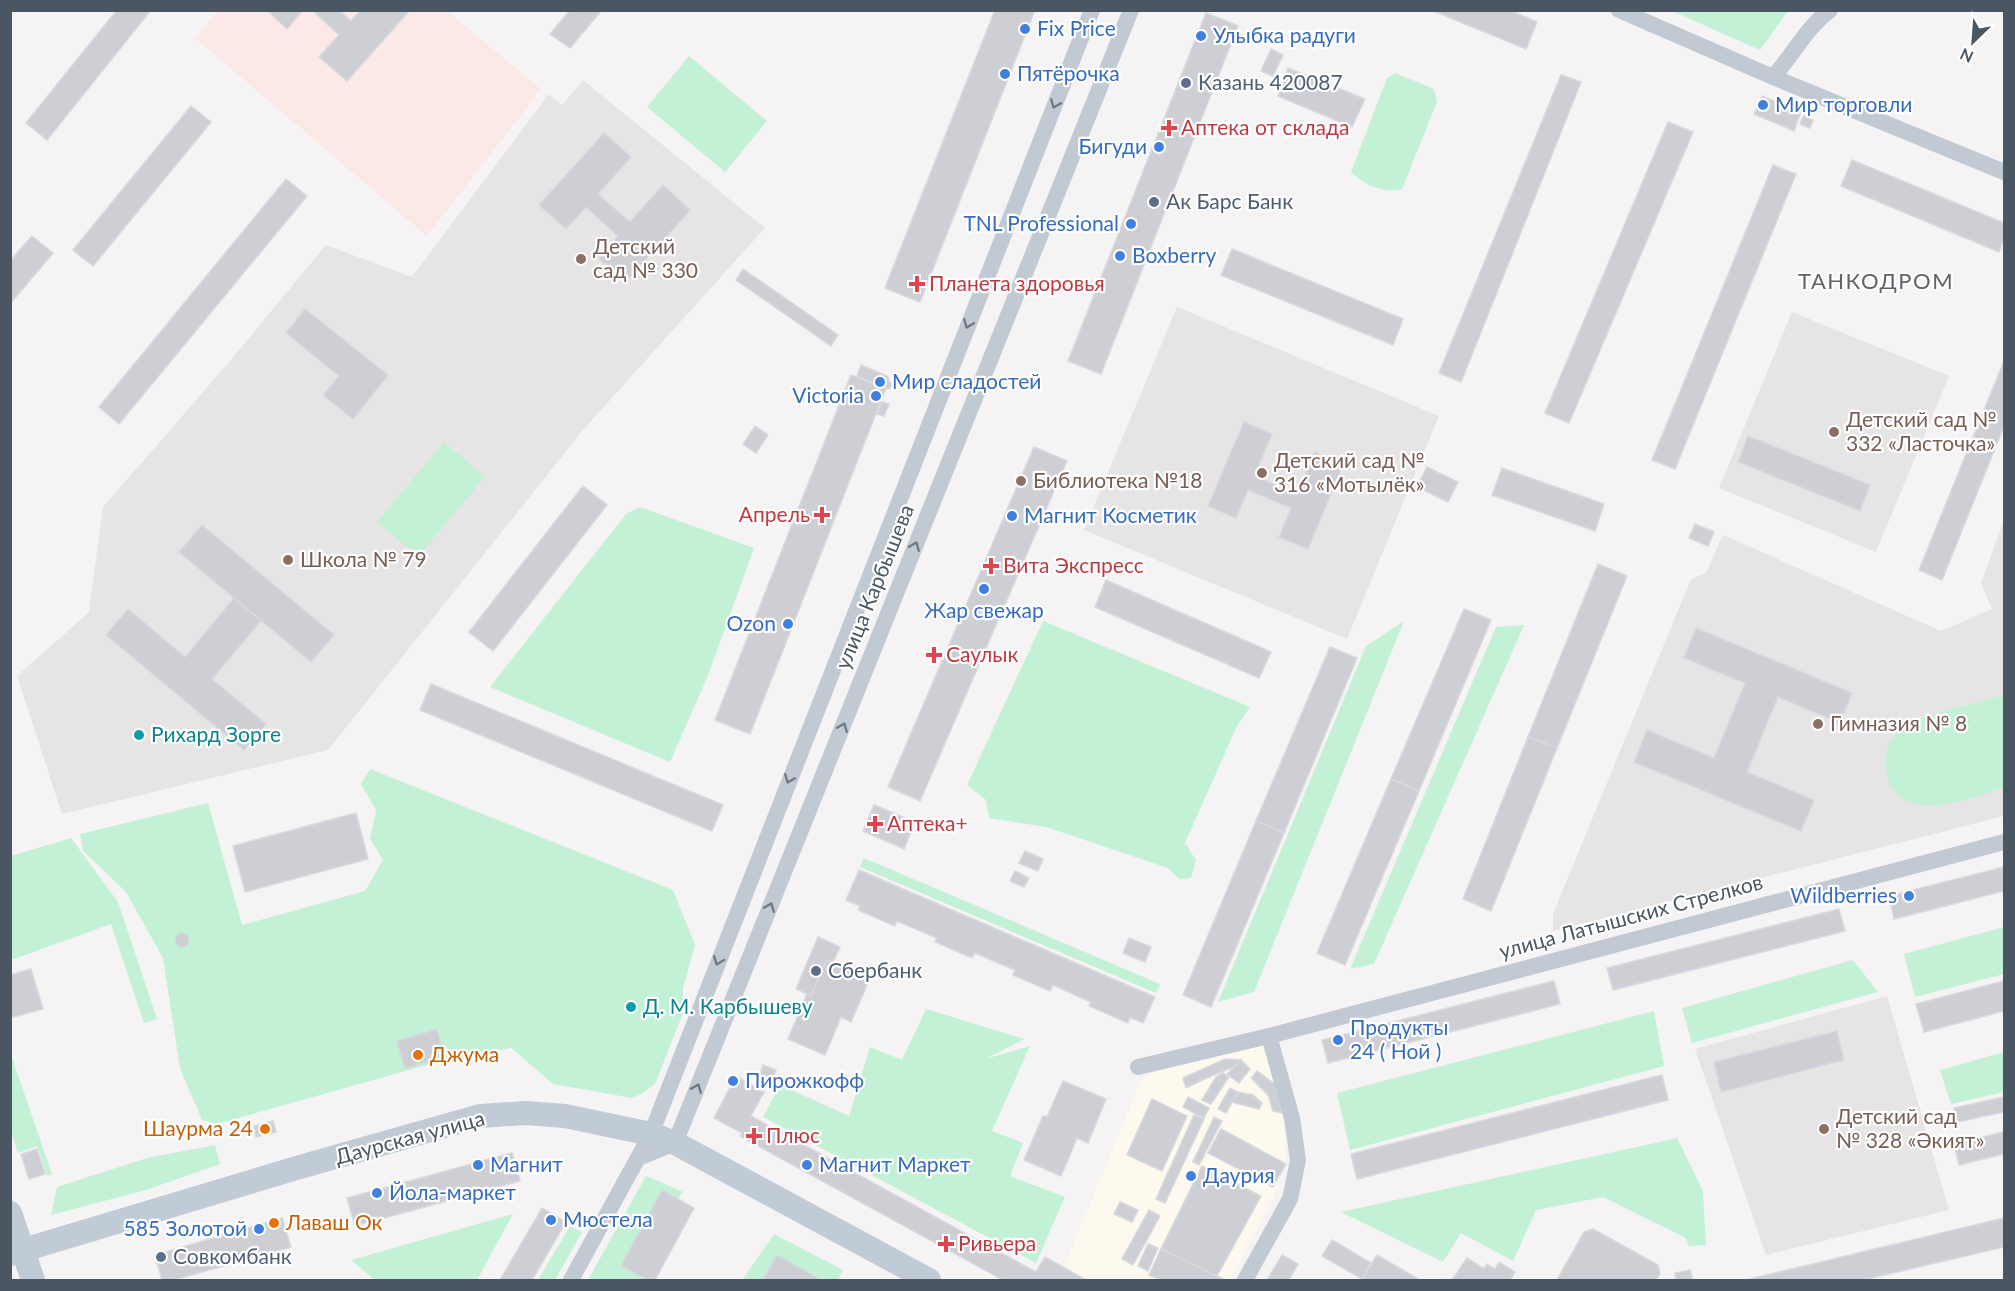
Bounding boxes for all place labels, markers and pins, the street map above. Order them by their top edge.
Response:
place label: Fix Price [1037,15,1116,40]
marker: Fix Price [1018,22,1032,36]
place label: Улыбка радуги [1213,22,1356,47]
marker: Улыбка радуги [1194,29,1208,43]
place label: Пятёрочка [1017,60,1120,85]
marker: Пятёрочка [998,67,1012,81]
place label: Казань 420087 [1198,69,1343,94]
marker: Казань 420087 [1179,76,1193,90]
place label: Мир торговли [1775,91,1912,116]
marker: Мир торговли [1756,98,1770,112]
place label: Аптека от склада [1181,114,1349,139]
marker: Аптека от склада [1162,121,1176,135]
place label: Бигуди [1079,133,1147,158]
marker: Бигуди [1152,140,1166,154]
place label: Ак Барс Банк [1166,188,1293,213]
marker: Ак Барс Банк [1147,195,1161,209]
place label: TNL Professional [963,210,1119,235]
marker: TNL Professional [1124,217,1138,231]
place label: Детский сад № 330 [593,233,698,282]
place label: Boxberry [1132,242,1216,267]
marker: Boxberry [1113,249,1127,263]
marker: Детский сад № 330 [574,252,588,266]
place label: Планета здоровья [929,270,1105,295]
marker: Планета здоровья [910,277,924,291]
place label: Мир сладостей [892,368,1041,393]
marker: Мир сладостей [873,375,887,389]
place label: Victoria [792,382,864,407]
marker: Victoria [869,389,883,403]
place label: Детский сад № 332 «Ласточка» [1846,406,1997,455]
marker: Детский сад № 332 «Ласточка» [1827,425,1841,439]
place label: Детский сад № 316 «Мотылёк» [1274,447,1425,496]
marker: Детский сад № 316 «Мотылёк» [1255,466,1269,480]
place label: Библиотека №18 [1033,467,1202,492]
marker: Библиотека №18 [1014,474,1028,488]
place label: Апрель [739,501,810,526]
place label: Магнит Косметик [1024,502,1197,527]
marker: Апрель [815,508,829,522]
marker: Магнит Косметик [1005,509,1019,523]
place label: Школа № 79 [300,546,427,571]
place label: Вита Экспресс [1003,552,1144,577]
marker: Школа № 79 [281,553,295,567]
marker: Вита Экспресс [984,559,998,573]
marker: Жар свежар [977,582,991,596]
place label: Жар свежар [924,597,1044,622]
place label: Ozon [727,610,776,635]
marker: Ozon [781,617,795,631]
place label: Саулык [946,641,1019,666]
marker: Саулык [927,648,941,662]
place label: Гимназия № 8 [1830,710,1967,735]
marker: Гимназия № 8 [1811,717,1825,731]
place label: Рихард Зорге [151,721,281,746]
marker: Рихард Зорге [132,728,146,742]
place label: Аптека+ [887,810,968,835]
marker: Аптека+ [868,817,882,831]
place label: Wildberries [1790,882,1897,907]
marker: Wildberries [1902,889,1916,903]
place label: Сбербанк [828,957,922,982]
marker: Сбербанк [809,964,823,978]
place label: Д. М. Карбышеву [643,993,813,1018]
marker: Д. М. Карбышеву [624,1000,638,1014]
place label: Продукты 24 ( Ной ) [1350,1014,1449,1063]
marker: Продукты 24 ( Ной ) [1331,1033,1345,1047]
place label: Джума [430,1041,499,1066]
marker: Джума [411,1048,425,1062]
place label: Пирожкофф [745,1067,864,1092]
marker: Пирожкофф [726,1074,740,1088]
place label: Детский сад № 328 «Әкият» [1836,1103,1985,1152]
place label: Шаурма 24 [143,1115,253,1140]
marker: Шаурма 24 [258,1122,272,1136]
place label: Плюс [766,1122,820,1147]
marker: Детский сад № 328 «Әкият» [1817,1122,1831,1136]
marker: Плюс [747,1129,761,1143]
place label: Магнит [490,1151,563,1176]
place label: Магнит Маркет [819,1151,971,1176]
marker: Магнит [471,1158,485,1172]
marker: Магнит Маркет [800,1158,814,1172]
place label: Даурия [1203,1162,1275,1187]
marker: Даурия [1184,1169,1198,1183]
place label: Йола-маркет [389,1179,516,1204]
marker: Йола-маркет [370,1186,384,1200]
place label: Мюстела [563,1206,653,1231]
place label: Лаваш Ок [285,1209,382,1234]
marker: Мюстела [544,1213,558,1227]
place label: 585 Золотой [124,1215,247,1240]
marker: Лаваш Ок [267,1216,281,1230]
marker: 585 Золотой [252,1222,266,1236]
place label: Ривьера [958,1230,1036,1255]
marker: Ривьера [939,1237,953,1251]
place label: Совкомбанк [173,1243,292,1268]
marker: Совкомбанк [154,1250,168,1264]

